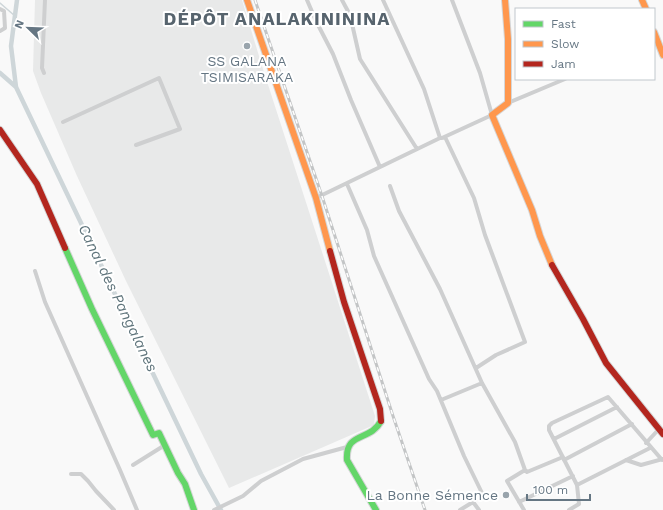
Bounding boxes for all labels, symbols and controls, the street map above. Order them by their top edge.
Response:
north arrow [8,8,48,48]
district label: DÉPÔT ANALAKINININA [164,8,390,29]
legend [515,8,655,80]
text: Fast [551,17,576,31]
text: N [12,18,27,31]
text: Slow [551,37,579,51]
marker: SS GALANA TSIMISARAKA [242,41,252,51]
place label: SS GALANA TSIMISARAKA [201,53,293,85]
text: Jam [551,57,576,71]
water label: Canal des Pangalanes [74,221,162,375]
scale bar [527,476,590,502]
text: 100 m [533,483,568,497]
place label: La Bonne Sémence [366,487,498,503]
marker: La Bonne Sémence [501,490,511,500]

